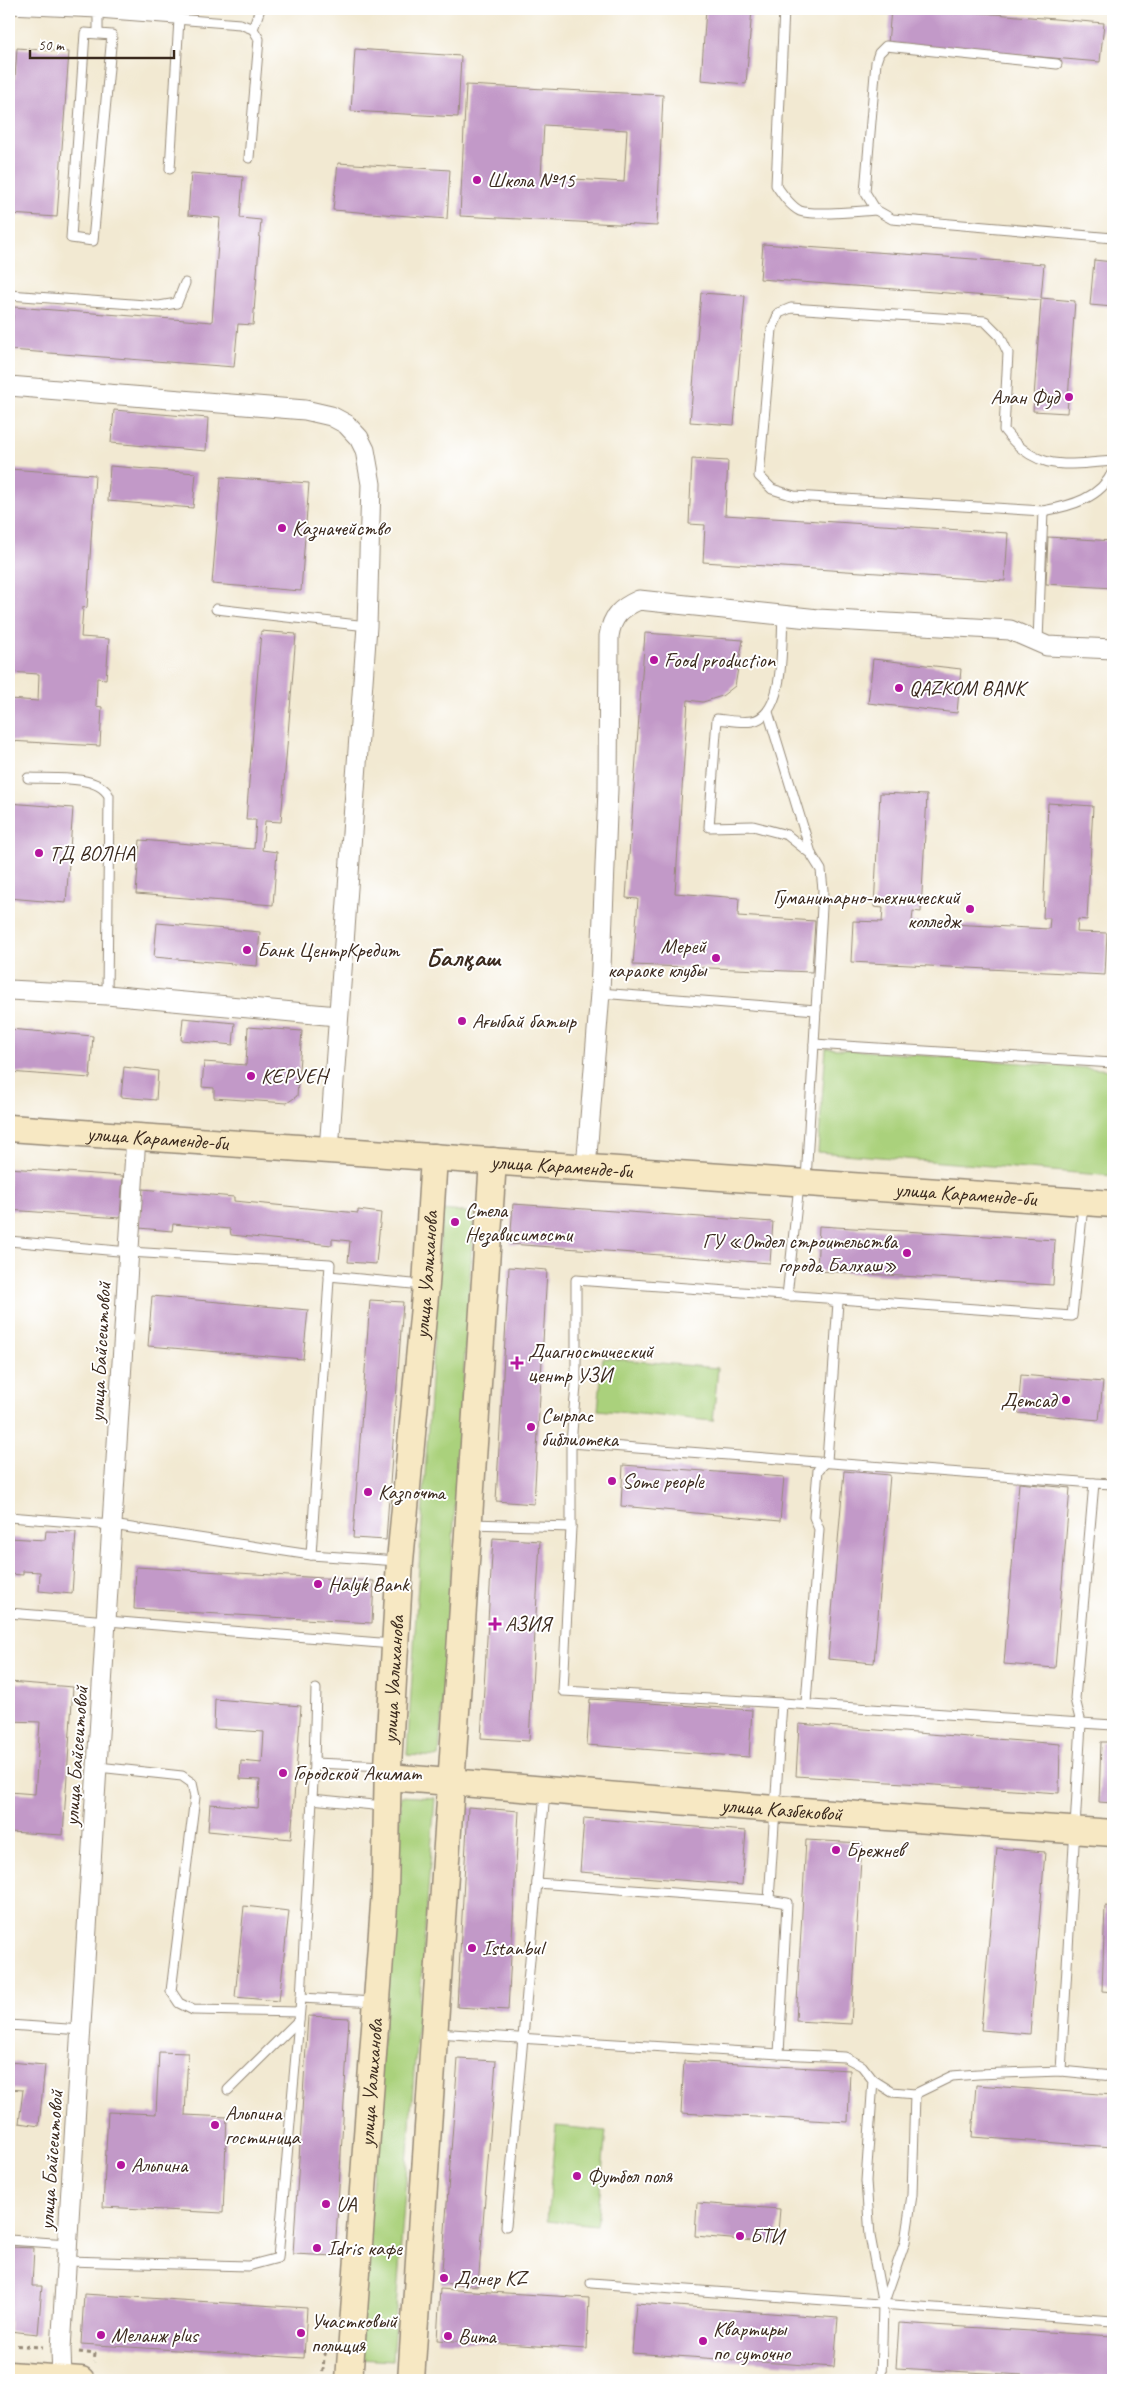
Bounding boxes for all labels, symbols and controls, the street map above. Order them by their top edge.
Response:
scale bar [30,28,174,60]
text: 50 m [38,36,65,55]
place label: Школа №15 [487,167,576,193]
marker: Школа №15 [471,174,483,186]
place label: Алан Фуд [991,384,1061,410]
marker: Алан Фуд [1063,391,1075,403]
place label: Казначейство [292,515,391,542]
marker: Казначейство [276,522,288,534]
place label: Food production [664,647,776,673]
marker: Food production [648,654,660,666]
place label: QAZKOM BANK [909,675,1029,701]
marker: QAZKOM BANK [893,682,905,694]
place label: ТД ВОЛНА [49,840,135,866]
marker: ТД ВОЛНА [33,847,45,859]
place label: Гуманитарно-технический колледж [773,884,962,934]
marker: Гуманитарно-технический колледж [964,903,976,915]
place label: Мерей караоке клубы [607,933,708,983]
place label: Банк ЦентрКредит [257,937,401,963]
district label: Балқаш [426,941,502,974]
marker: Банк ЦентрКредит [241,944,253,956]
marker: Мерей караоке клубы [710,952,722,964]
place label: Ағыбай батыр [472,1008,577,1034]
marker: Ағыбай батыр [456,1015,468,1027]
place label: КЕРУЕН [261,1063,330,1089]
marker: КЕРУЕН [245,1070,257,1082]
street label: улица Караменде-би [84,1120,230,1156]
street label: улица Караменде-би [488,1148,634,1184]
street label: улица Караменде-би [892,1176,1039,1212]
place label: Стела Независимости [465,1197,574,1248]
street label: улица Уалиханова [408,1209,444,1342]
marker: Стела Независимости [449,1216,461,1228]
place label: ГУ «Отдел строительства города Балхаш» [703,1228,899,1278]
marker: ГУ «Отдел строительства города Балхаш» [901,1247,913,1259]
street label: улица Байсеитовой [83,1280,117,1425]
place label: Диагностический центр УЗИ [528,1338,655,1388]
marker: Диагностический центр УЗИ [510,1356,524,1370]
place label: Детсад [1001,1387,1058,1413]
marker: Детсад [1060,1394,1072,1406]
place label: Сырлас библиотека [541,1402,620,1452]
marker: Сырлас библиотека [525,1421,537,1433]
place label: Some people [622,1468,705,1494]
marker: Some people [606,1475,618,1487]
place label: Казпочта [378,1479,447,1506]
marker: Казпочта [362,1486,374,1498]
place label: Halyk Bank [328,1571,410,1597]
marker: Halyk Bank [312,1578,324,1590]
place label: АЗИЯ [505,1611,553,1637]
street label: улица Уалиханова [376,1613,410,1746]
marker: АЗИЯ [489,1618,501,1630]
street label: улица Байсеитовой [58,1684,94,1829]
place label: Городской Акимат [293,1760,423,1786]
marker: Городской Акимат [277,1767,289,1779]
street label: улица Казбековой [718,1791,844,1827]
place label: Брежнев [846,1837,909,1863]
marker: Брежнев [830,1844,842,1856]
place label: Istanbul [482,1935,547,1961]
marker: Istanbul [466,1942,478,1954]
street label: улица Уалиханова [353,2017,389,2149]
street label: улица Байсеитовой [33,2088,69,2233]
place label: Альпина гостиница [225,2100,301,2150]
marker: Альпина гостиница [209,2119,221,2131]
place label: Альпина [131,2152,189,2178]
marker: Альпина [115,2159,127,2171]
place label: Футбол поля [587,2163,673,2189]
marker: Футбол поля [571,2170,583,2182]
place label: UA [336,2191,357,2217]
marker: UA [320,2198,332,2210]
place label: БТИ [750,2223,787,2249]
marker: БТИ [734,2230,746,2242]
place label: Idris кафе [327,2235,403,2261]
marker: Idris кафе [311,2242,323,2254]
place label: Донер KZ [454,2265,530,2291]
marker: Донер KZ [438,2272,450,2284]
place label: Участковый полиция [311,2308,398,2358]
place label: Квартиры по суточно [713,2316,792,2366]
place label: Меланж plus [111,2322,200,2348]
place label: Вита [458,2323,497,2349]
marker: Участковый полиция [295,2327,307,2339]
marker: Меланж plus [95,2329,107,2341]
marker: Вита [442,2330,454,2342]
marker: Квартиры по суточно [697,2335,709,2347]

